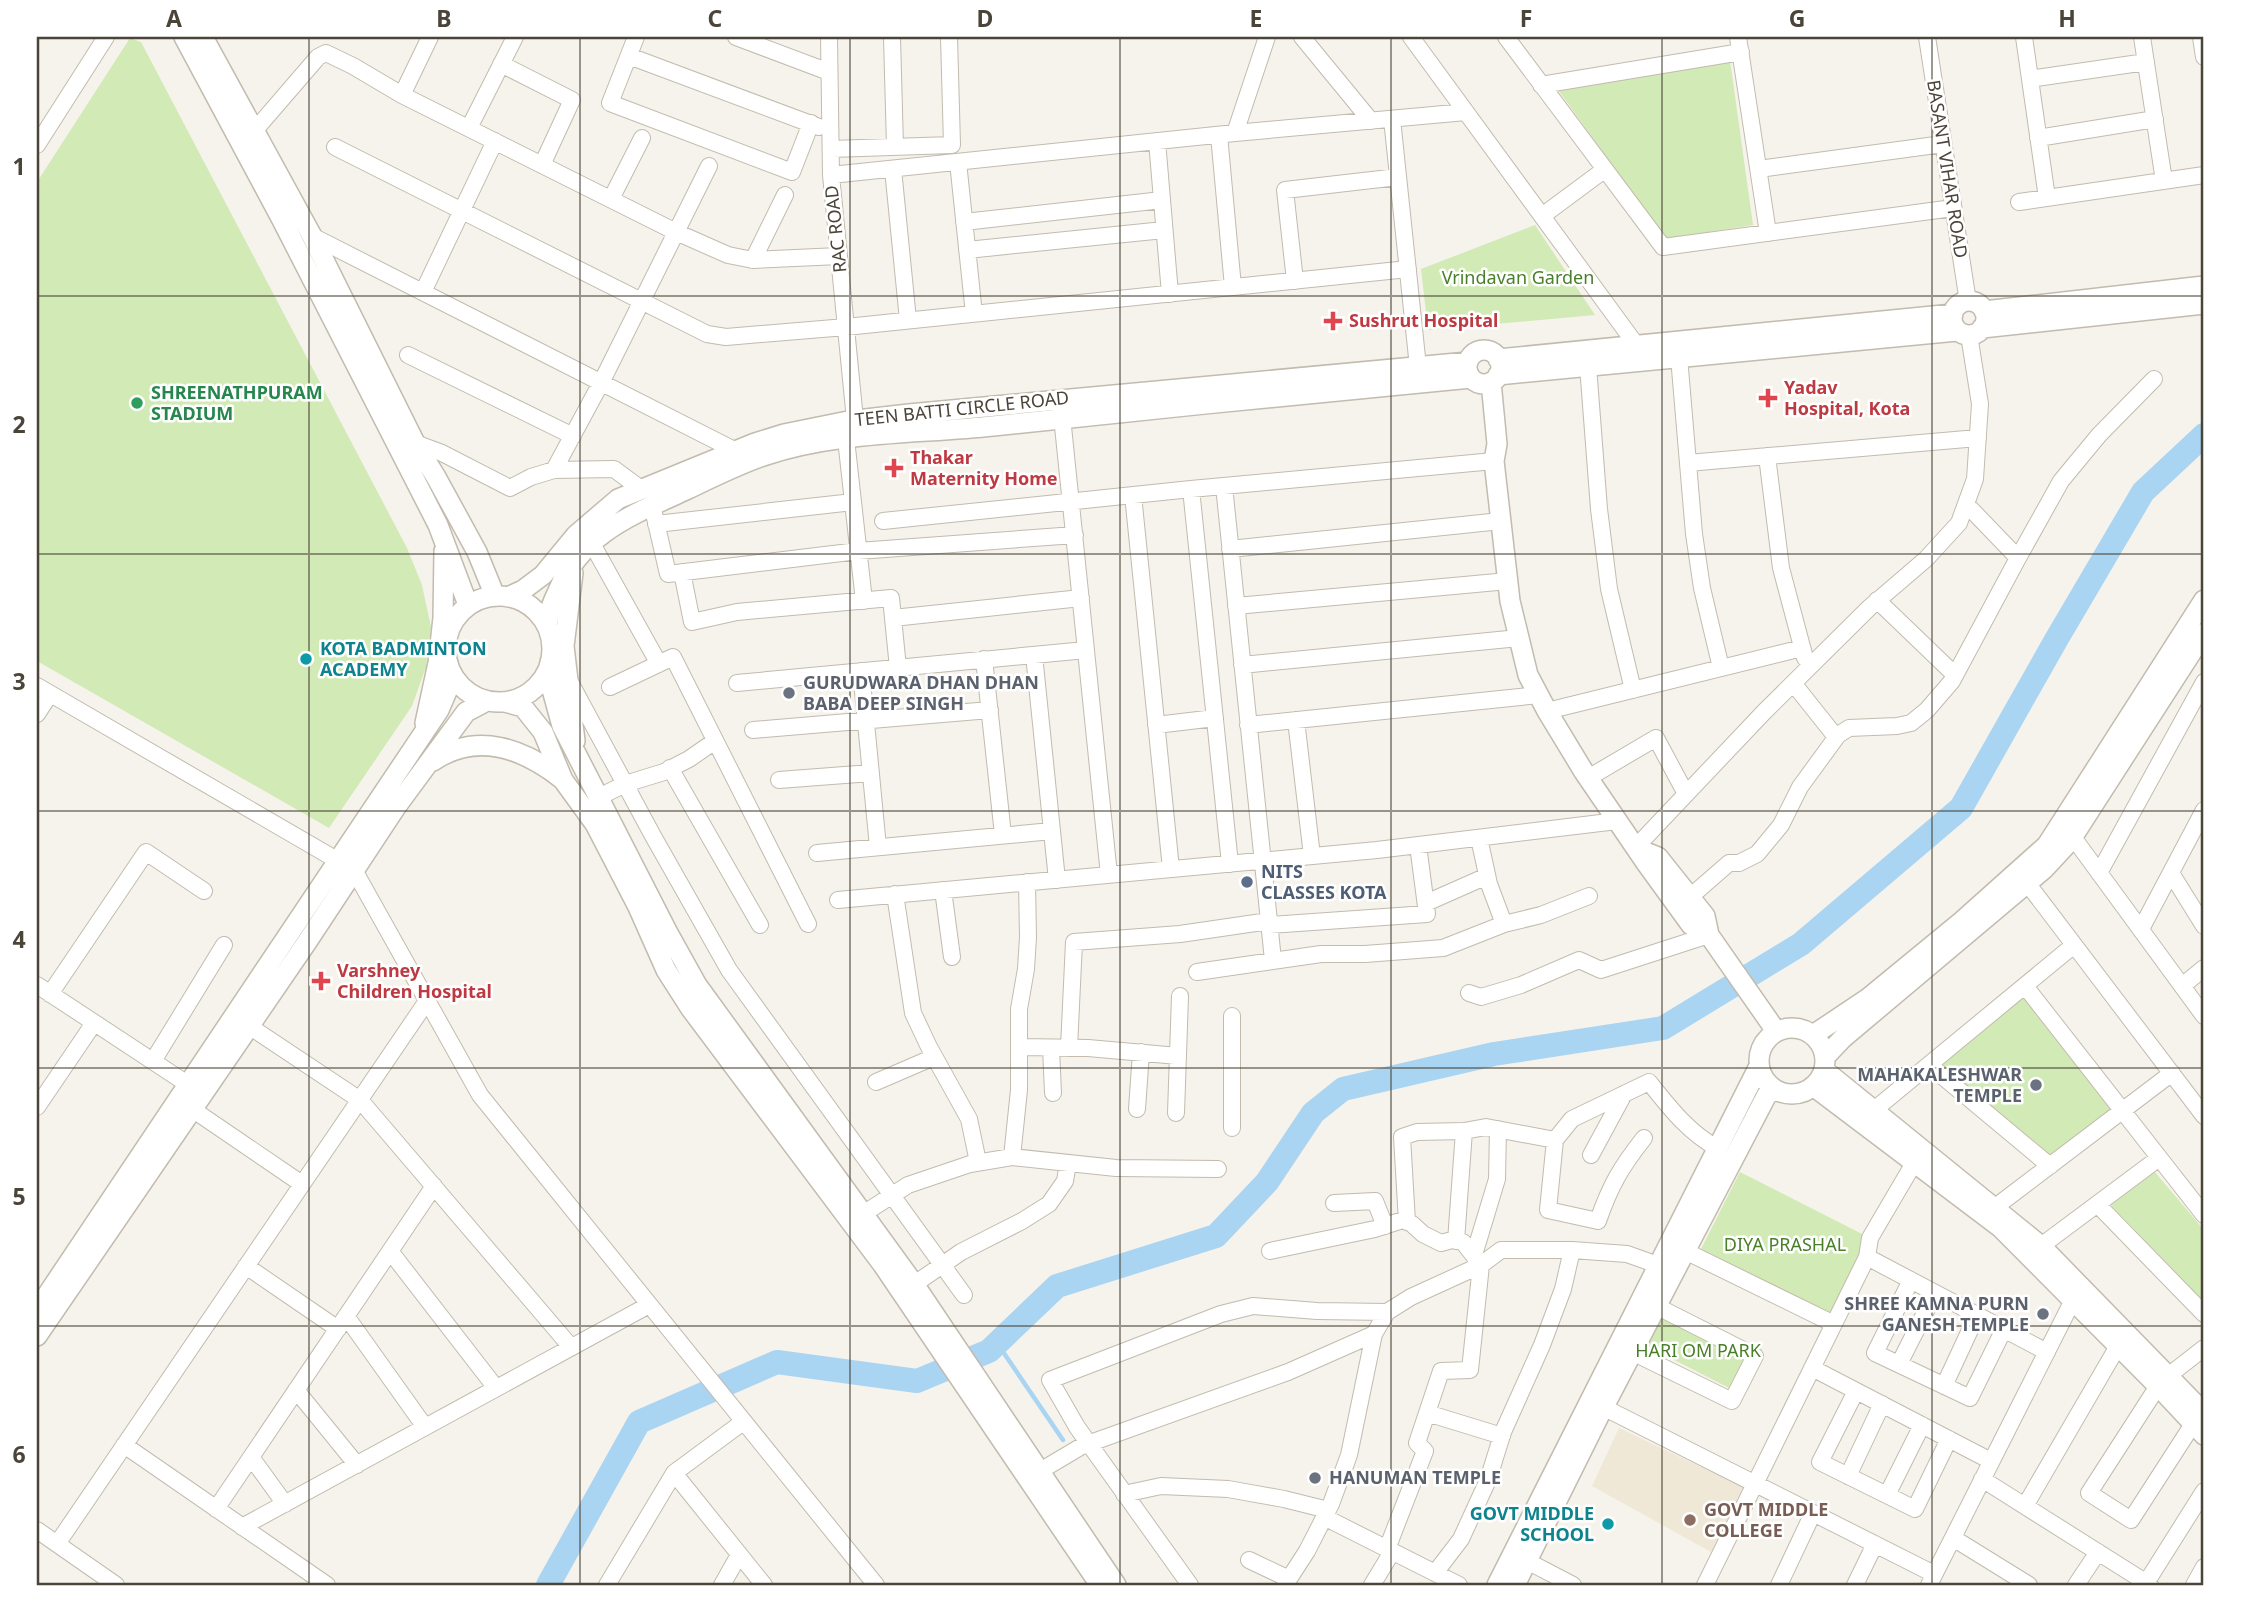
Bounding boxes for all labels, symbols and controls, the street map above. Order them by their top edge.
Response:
text: A [166,2,182,34]
text: B [436,2,452,34]
text: C [708,2,723,34]
text: D [977,2,993,34]
text: E [1250,2,1262,34]
text: F [1520,2,1532,34]
text: G [1789,2,1805,34]
text: H [2058,2,2076,34]
street label: BASANT VIHAR ROAD [1922,78,1974,260]
text: 1 [12,150,26,182]
street label: RAC ROAD [818,184,852,274]
park label: Vrindavan Garden [1442,265,1594,289]
place label: Sushrut Hospital [1349,308,1498,332]
marker: Sushrut Hospital [1323,311,1343,331]
place label: Yadav Hospital, Kota [1784,375,1910,420]
place label: SHREENATHPURAM STADIUM [151,380,323,425]
street label: TEEN BATTI CIRCLE ROAD [854,385,1070,431]
marker: Yadav Hospital, Kota [1758,388,1778,408]
marker: SHREENATHPURAM STADIUM [129,395,145,411]
text: 2 [12,408,26,440]
place label: Thakar Maternity Home [910,445,1058,490]
marker: Thakar Maternity Home [884,458,904,478]
place label: KOTA BADMINTON ACADEMY [320,636,487,681]
marker: KOTA BADMINTON ACADEMY [298,651,314,667]
text: 3 [12,665,26,697]
place label: GURUDWARA DHAN DHAN BABA DEEP SINGH [803,670,1039,715]
marker: GURUDWARA DHAN DHAN BABA DEEP SINGH [781,685,797,701]
place label: NITS CLASSES KOTA [1261,859,1387,904]
marker: NITS CLASSES KOTA [1239,874,1255,890]
text: 4 [12,923,26,955]
place label: Varshney Children Hospital [337,958,492,1003]
marker: Varshney Children Hospital [311,971,331,991]
place label: MAHAKALESHWAR TEMPLE [1857,1062,2022,1107]
marker: MAHAKALESHWAR TEMPLE [2028,1077,2044,1093]
text: 5 [12,1180,26,1212]
park label: DIYA PRASHAL [1724,1232,1846,1256]
place label: SHREE KAMNA PURN GANESH TEMPLE [1844,1291,2029,1336]
marker: SHREE KAMNA PURN GANESH TEMPLE [2035,1306,2051,1322]
park label: HARI OM PARK [1635,1338,1762,1362]
text: 6 [12,1438,26,1470]
place label: HANUMAN TEMPLE [1329,1465,1501,1489]
marker: HANUMAN TEMPLE [1307,1470,1323,1486]
place label: GOVT MIDDLE COLLEGE [1704,1497,1828,1542]
place label: GOVT MIDDLE SCHOOL [1470,1501,1594,1546]
marker: GOVT MIDDLE COLLEGE [1682,1512,1698,1528]
marker: GOVT MIDDLE SCHOOL [1600,1516,1616,1532]

